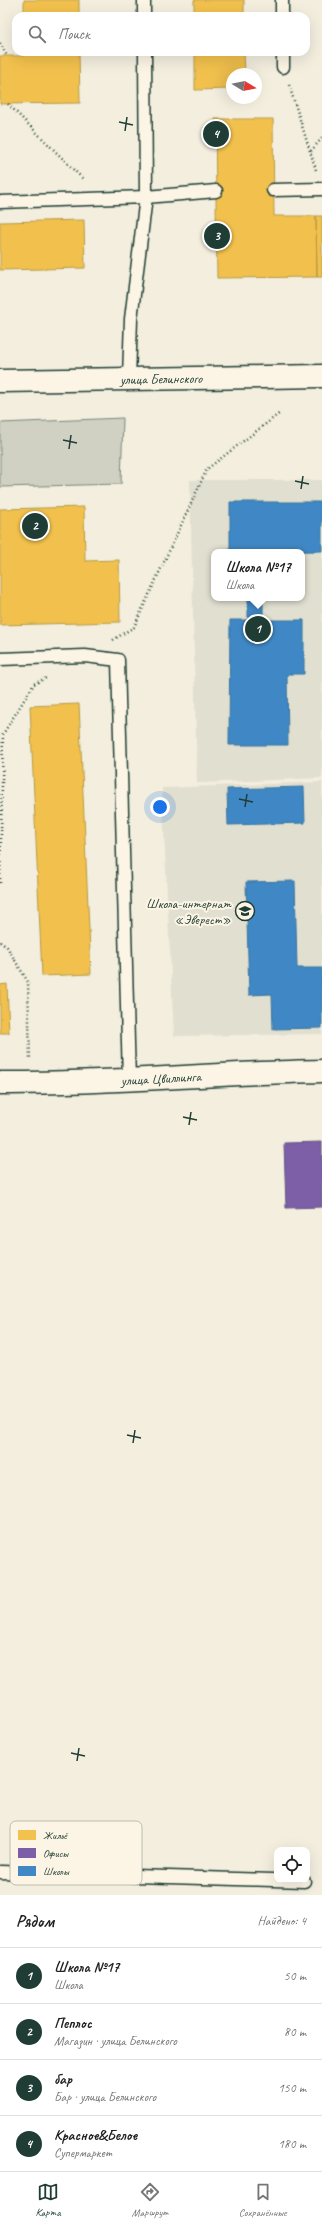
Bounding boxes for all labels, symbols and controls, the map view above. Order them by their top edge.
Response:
search box [12,12,310,56]
icon: search [26,23,48,45]
text: Поиск [58,25,90,44]
north arrow [226,68,262,104]
pin: 4 [203,119,229,149]
pin: 3 [204,221,230,251]
street label: улица Белинского [119,369,203,388]
pin: 2 [22,511,48,541]
popup [211,549,305,601]
text: Школа №17 [225,558,291,577]
text: Школа [225,577,254,593]
pin: 1 [245,614,271,644]
your location [150,797,170,817]
place label: Школа-интернат «Эверест» [146,895,232,928]
school or university icon: Школа-интернат «Эверест» [234,900,256,922]
street label: улица Цвиллинга [119,1067,203,1089]
legend [10,1821,142,1885]
text: Жильё [43,1828,69,1842]
text: Офисы [43,1846,69,1860]
map controls [274,1847,310,1883]
button: locate [274,1847,310,1883]
text: Школы [43,1864,70,1878]
text: Рядом [16,1911,54,1932]
text: Найдено: 4 [258,1913,306,1929]
text: Школа №17 [54,1958,119,1977]
text: 1 [26,1968,32,1984]
text: 50 m [284,1968,306,1984]
text: Школа [54,1977,83,1993]
text: Пеплос [54,2014,92,2033]
text: 2 [26,2024,32,2040]
text: 80 m [284,2024,306,2040]
text: Магазин · улица Белинского [54,2033,177,2049]
text: бар [54,2070,72,2089]
text: 3 [26,2080,32,2096]
text: 150 m [278,2080,306,2096]
text: Бар · улица Белинского [54,2089,156,2105]
text: Красное&Белое [54,2126,137,2145]
text: 4 [26,2136,32,2152]
text: 180 m [278,2136,306,2152]
text: Супермаркет [54,2145,112,2161]
tab: Карта [35,2181,61,2219]
tab: Маршрут [132,2181,168,2219]
tab: Сохранённые [239,2181,287,2219]

